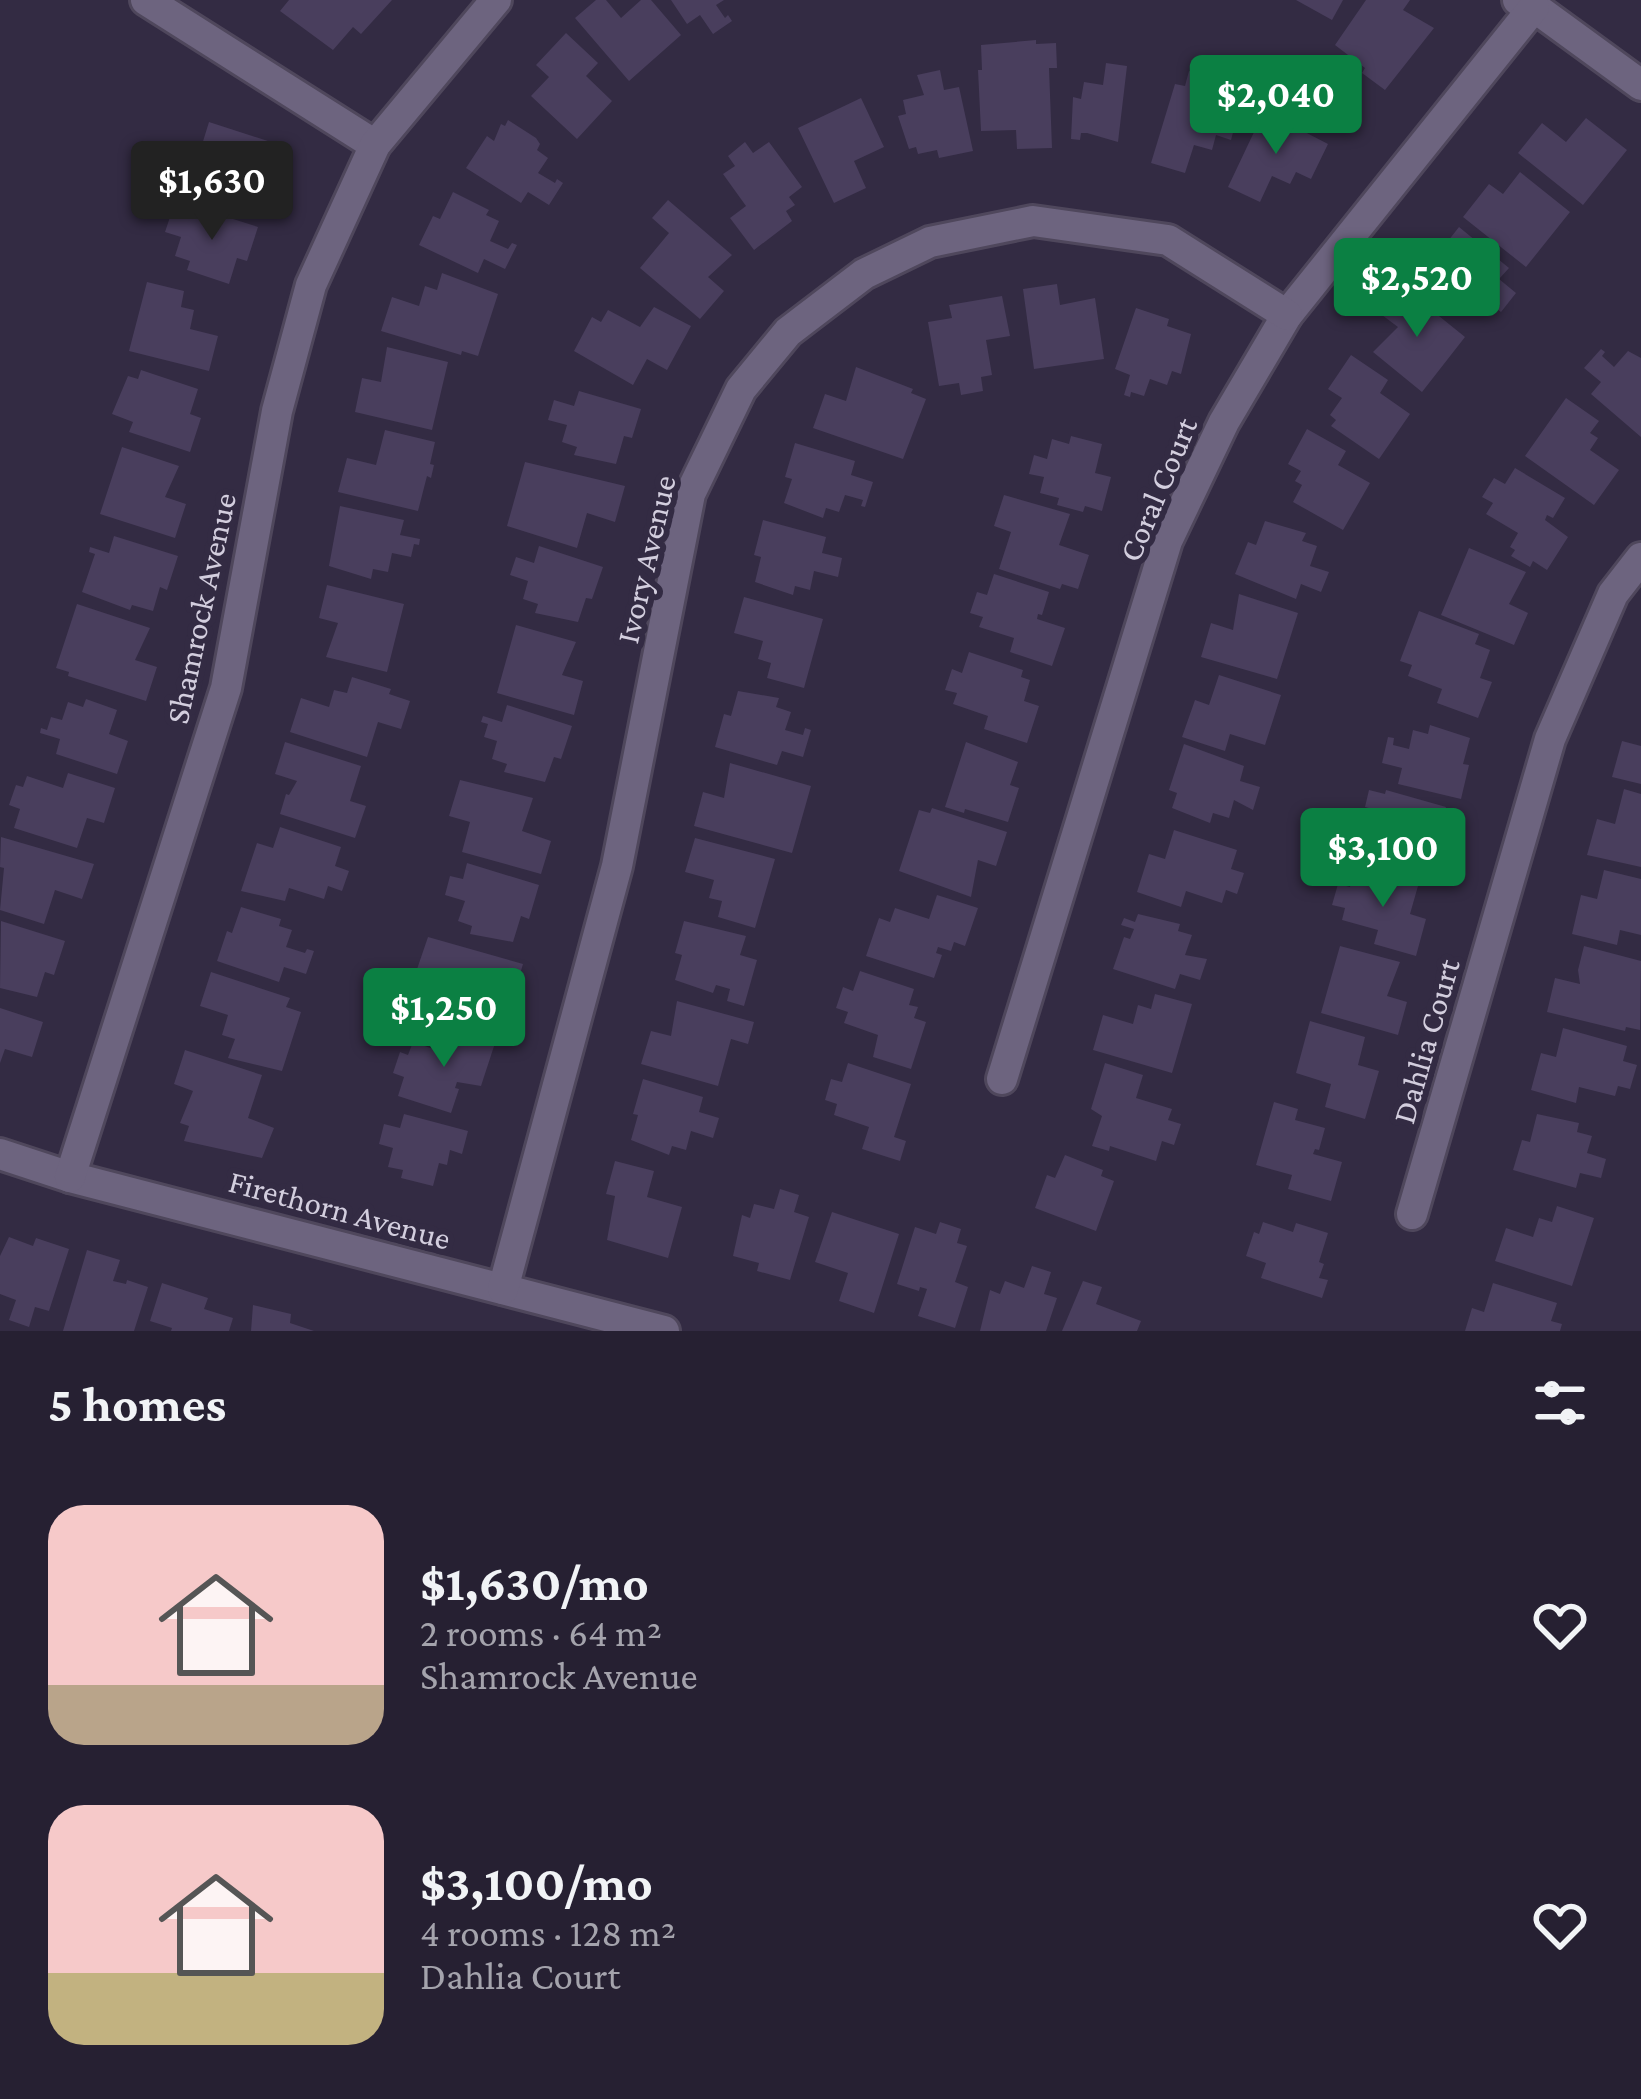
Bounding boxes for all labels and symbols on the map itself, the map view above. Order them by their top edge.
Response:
pin: $2,040 [1178,55,1374,157]
pin: $1,630 [114,141,310,243]
pin: $2,520 [1319,238,1515,340]
street label: Coral Court [1111,411,1205,567]
street label: Ivory Avenue [608,471,683,647]
street label: Shamrock Avenue [158,489,243,727]
pin: $3,100 [1285,808,1481,910]
street label: Dahlia Court [1384,954,1467,1128]
pin: $1,250 [346,968,542,1070]
street label: Firethorn Avenue [225,1162,455,1257]

